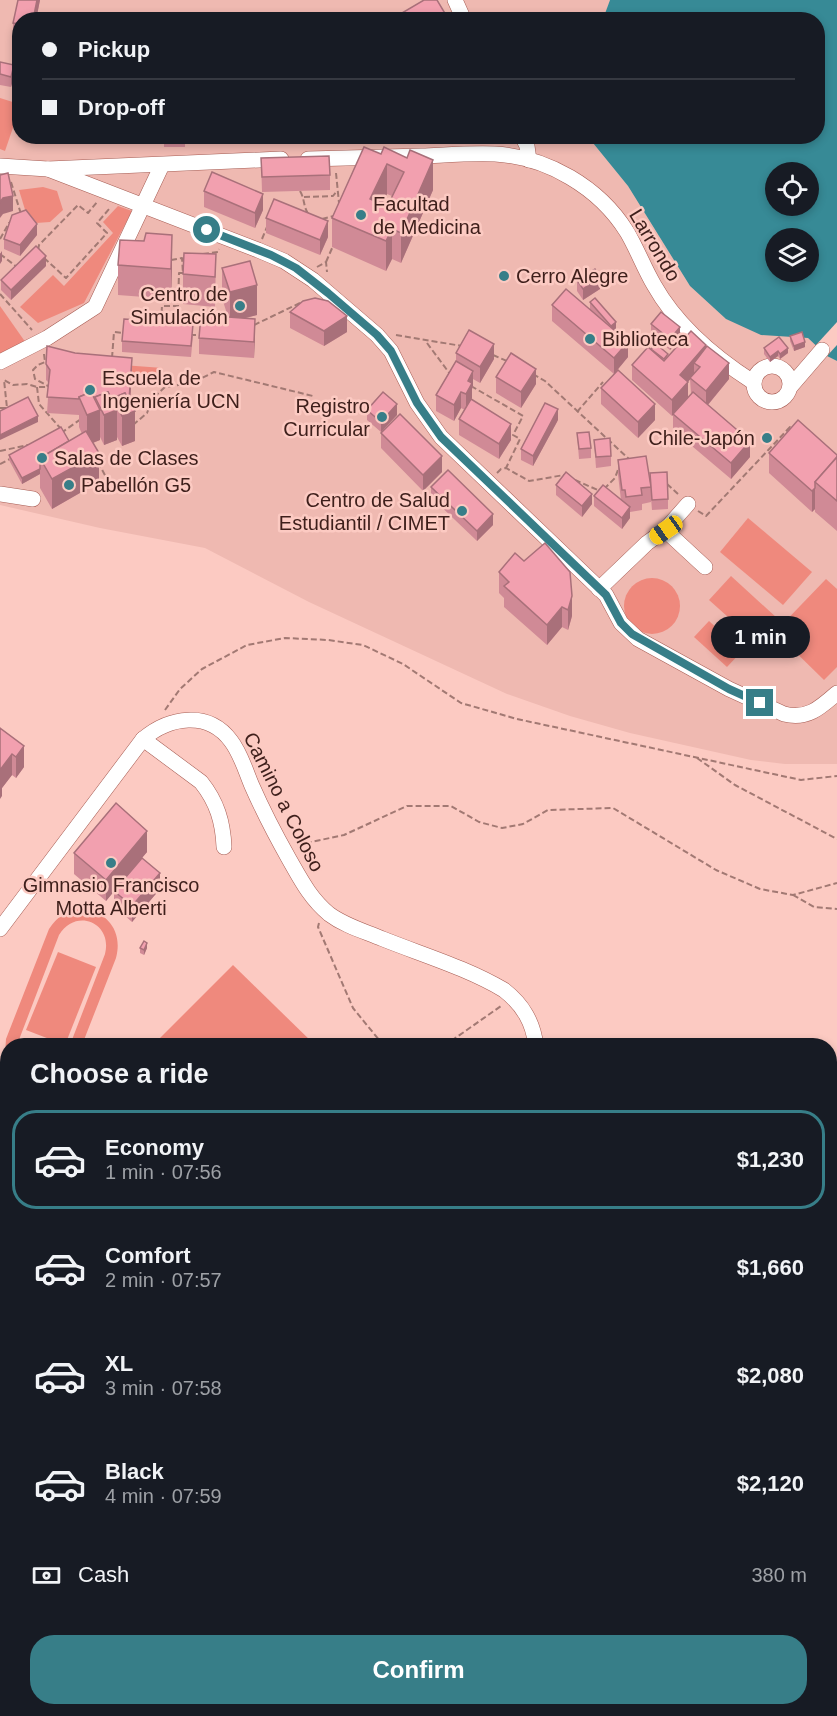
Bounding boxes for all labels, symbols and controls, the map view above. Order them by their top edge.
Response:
text: Pickup [78,37,150,62]
text: Drop-off [78,95,165,120]
map controls [765,162,819,282]
button: locate [765,162,819,216]
place label: Facultad de Medicina [373,193,482,238]
street label: Larrondo [625,205,685,285]
marker: Facultad de Medicina [354,208,368,222]
route start [193,216,220,243]
button: layers [765,228,819,282]
place label: Cerro Alegre [516,265,628,287]
marker: Cerro Alegre [497,269,511,283]
place label: Centro de Simulación [130,283,228,328]
marker: Centro de Simulación [233,299,247,313]
place label: Biblioteca [602,328,690,350]
marker: Biblioteca [583,332,597,346]
place label: Escuela de Ingeniería UCN [102,367,240,412]
marker: Escuela de Ingeniería UCN [83,383,97,397]
place label: Registro Curricular [283,395,370,440]
marker: Registro Curricular [375,410,389,424]
place label: Chile-Japón [648,427,755,449]
marker: Chile-Japón [760,431,774,445]
place label: Salas de Clases [54,447,199,469]
marker: Salas de Clases [35,451,49,465]
place label: Pabellón G5 [81,474,191,496]
marker: Pabellón G5 [62,478,76,492]
place label: Centro de Salud Estudiantil / CIMET [279,489,450,534]
marker: Centro de Salud Estudiantil / CIMET [455,504,469,518]
car [646,512,686,548]
callout: 1 min [710,616,810,658]
text: 1 min [734,626,787,648]
route end [746,689,773,716]
street label: Camino a Coloso [239,729,329,875]
marker: Gimnasio Francisco Motta Alberti [104,856,118,870]
place label: Gimnasio Francisco Motta Alberti [23,874,199,919]
text: Choose a ride [30,1059,209,1089]
icon: car [33,1133,87,1187]
text: Economy [105,1135,204,1160]
text: $1,230 [737,1147,804,1172]
text: 1 min · 07:56 [105,1161,222,1183]
icon: car [33,1241,87,1295]
text: Comfort [105,1243,191,1268]
text: $1,660 [737,1255,804,1280]
text: 2 min · 07:57 [105,1269,222,1291]
icon: car [33,1349,87,1403]
text: XL [105,1351,133,1376]
text: $2,080 [737,1363,804,1388]
text: 3 min · 07:58 [105,1377,222,1399]
icon: car [33,1457,87,1511]
text: Black [105,1459,164,1484]
text: $2,120 [737,1471,804,1496]
text: 4 min · 07:59 [105,1485,222,1507]
icon: cash [30,1559,63,1592]
text: Cash [78,1562,129,1587]
text: 380 m [751,1564,807,1586]
button: Confirm [30,1635,807,1704]

